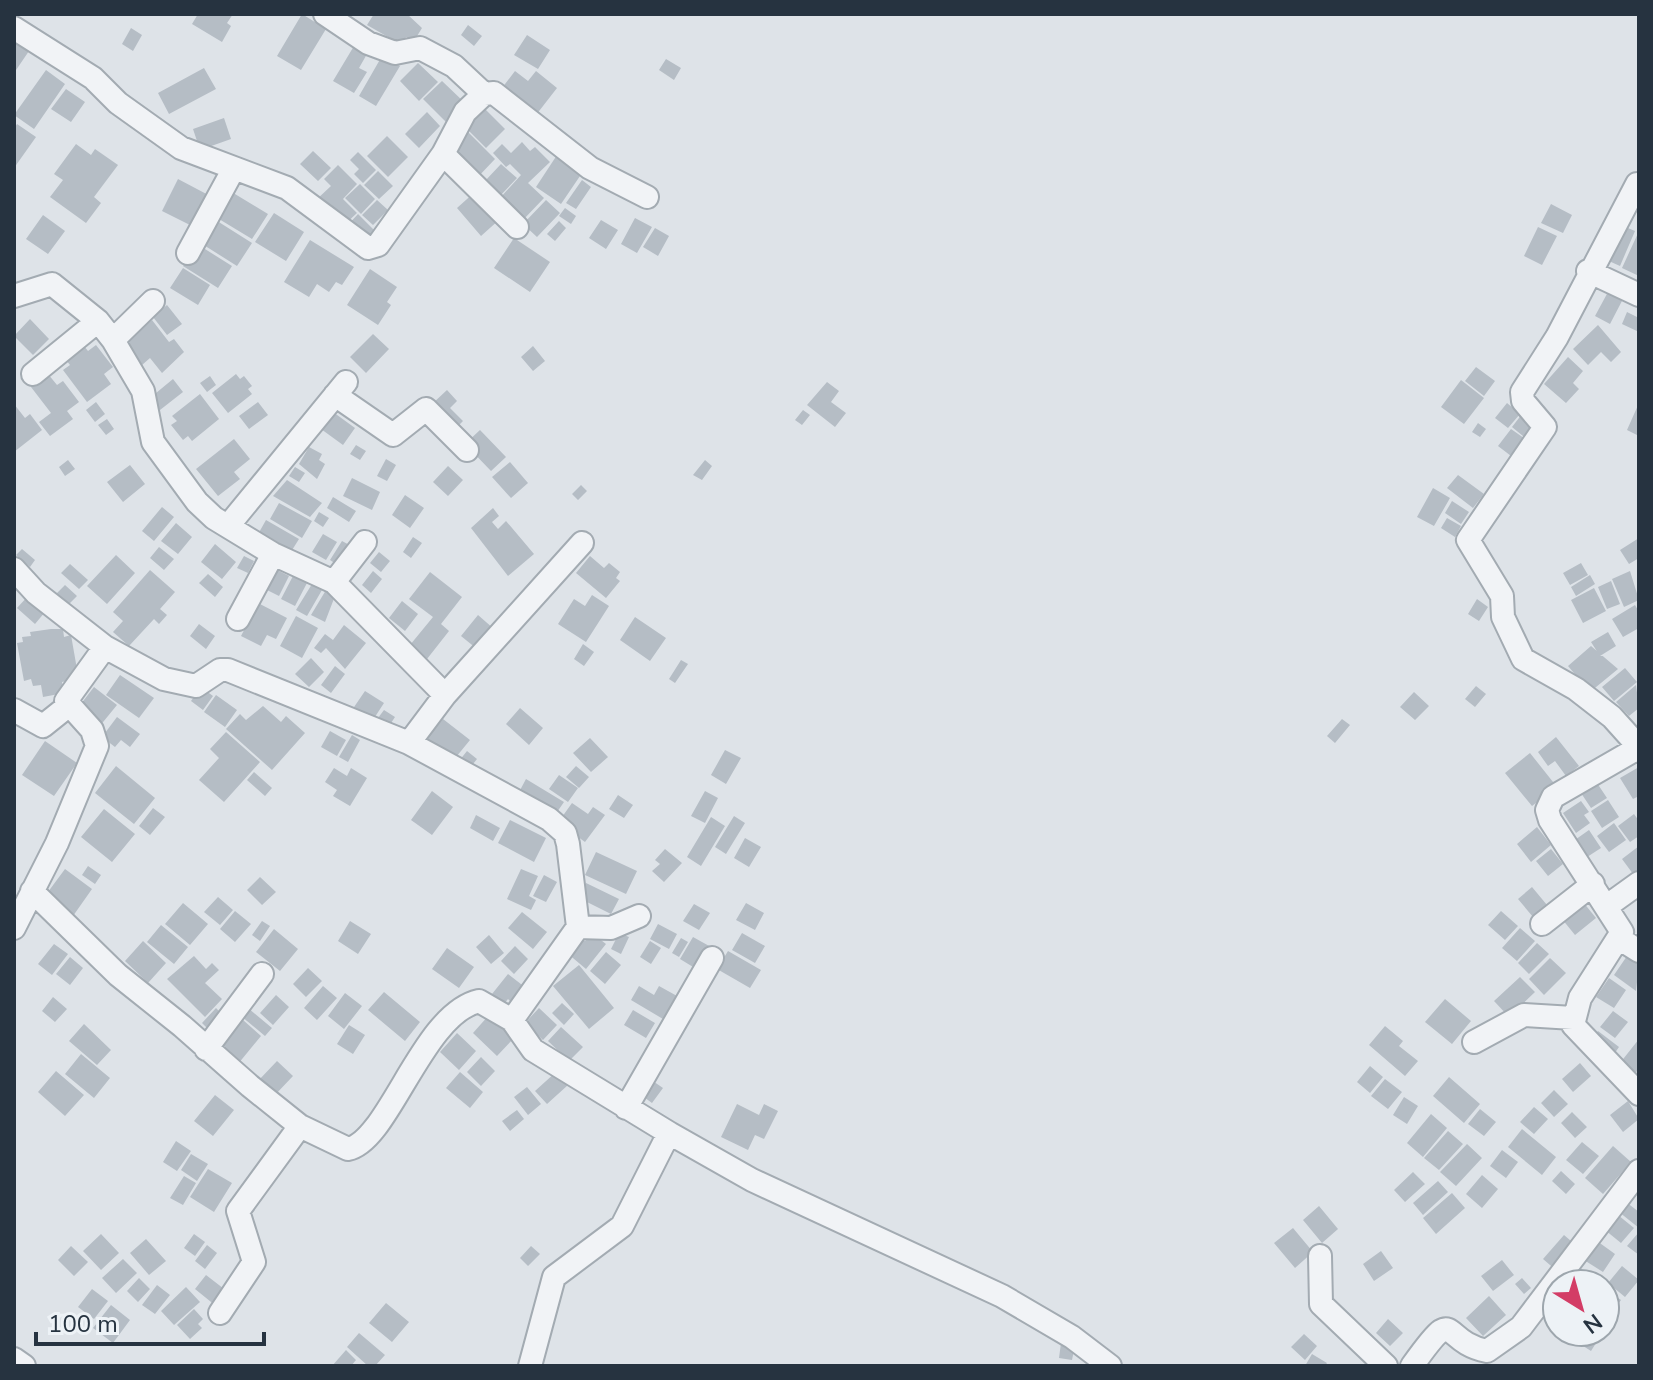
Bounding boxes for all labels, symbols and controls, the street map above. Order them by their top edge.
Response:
north arrow [1541,1268,1621,1348]
scale bar [36,1296,264,1346]
text: N [1577,1306,1608,1340]
text: 100 m [48,1308,118,1340]

